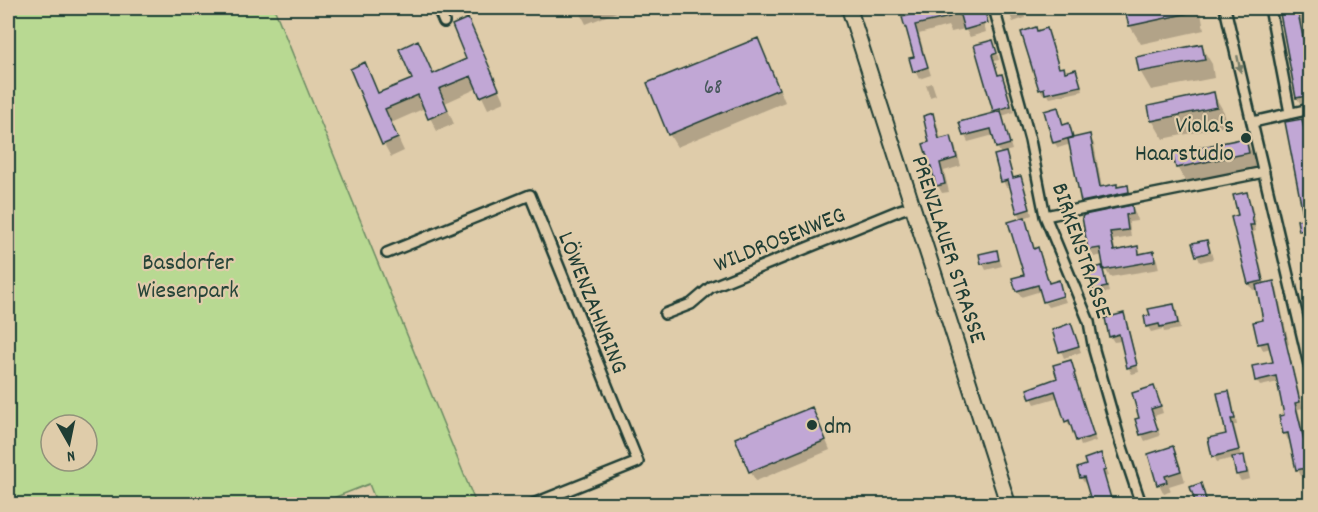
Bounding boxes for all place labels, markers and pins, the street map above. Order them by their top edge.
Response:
place label: Viola's Haarstudio [1135,110,1234,172]
marker: Viola's Haarstudio [1239,131,1253,145]
place label: dm [824,411,852,445]
marker: dm [805,418,819,432]

